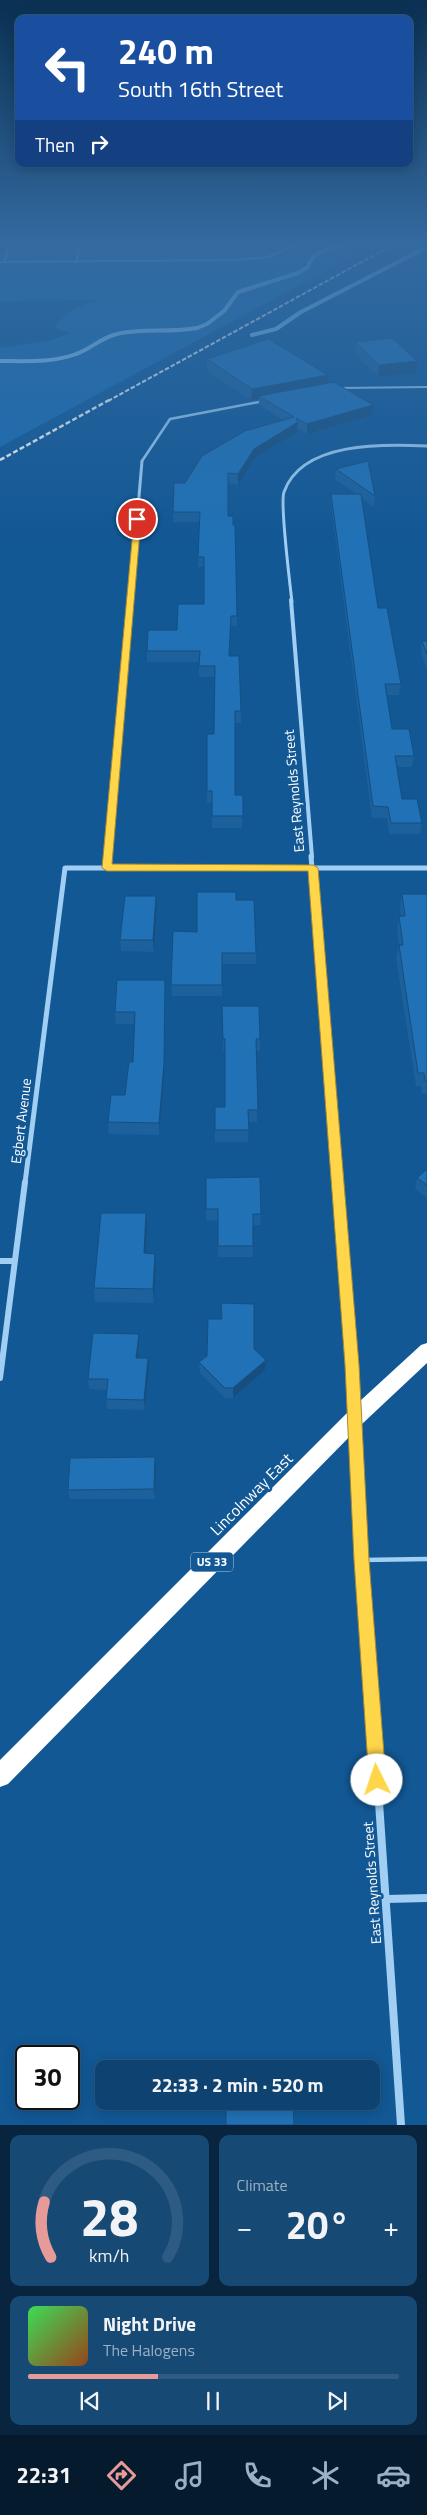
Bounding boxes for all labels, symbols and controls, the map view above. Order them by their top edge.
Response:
text: 240 m [118,24,214,78]
icon: left [35,35,100,100]
text: South 16th Street [118,72,283,106]
text: Then [35,130,75,159]
icon: right [85,130,113,158]
pin [116,498,158,540]
icon: arrive [123,505,151,533]
street label: East Reynolds Street [278,729,309,853]
street label: Egbert Avenue [5,1077,36,1165]
street label: Lincolnway East [204,1447,298,1541]
road number: US 33 [191,1552,233,1571]
position arrow [350,1753,402,1805]
street label: East Reynolds Street [357,1821,386,1945]
speed limit sign: 30 [15,2045,80,2110]
text: 22:33 · 2 min · 520 m [151,2070,324,2099]
text: Climate [237,2173,288,2197]
text: 28 [80,2177,138,2256]
text: 20° [286,2196,350,2254]
text: − [237,2205,252,2248]
text: + [383,2205,399,2248]
text: km/h [89,2242,129,2269]
text: Night Drive [103,2309,196,2338]
text: The Halogens [103,2338,195,2362]
icon: previous [76,2387,104,2415]
icon: pause [199,2387,227,2415]
icon: next [323,2387,351,2415]
text: 22:31 [16,2458,71,2492]
icon: directions [104,2458,139,2493]
icon: music [172,2458,207,2493]
icon: phone [240,2458,275,2493]
icon: climate [308,2458,343,2493]
icon: car [376,2458,411,2493]

